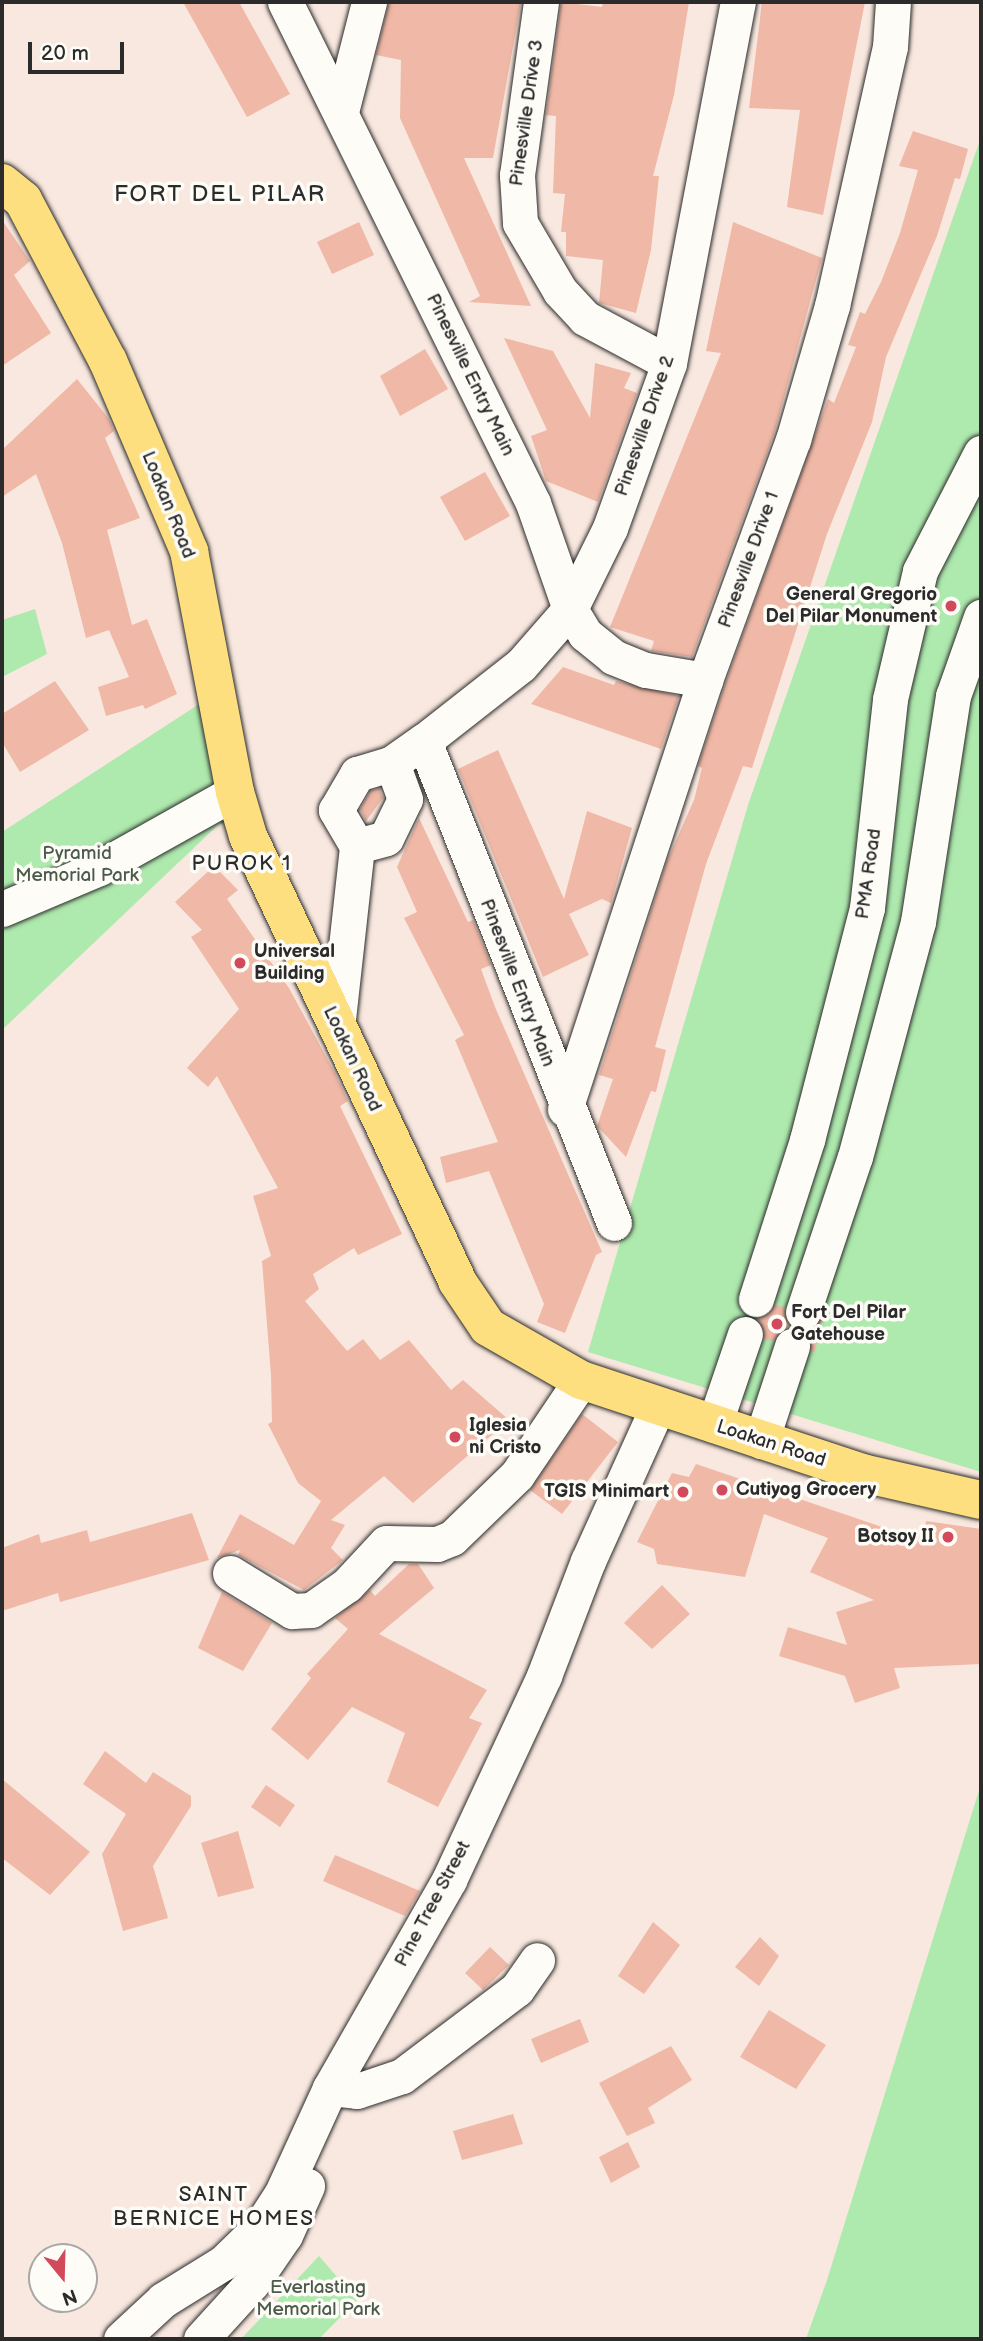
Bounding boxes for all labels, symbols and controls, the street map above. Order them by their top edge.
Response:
scale bar [32,28,128,72]
street label: Pinesville Drive 3 [505,38,549,188]
text: 20 m [41,41,89,66]
district label: FORT DEL PILAR [116,180,324,208]
street label: Pinesville Entry Main [421,290,519,460]
street label: Pinesville Drive 2 [610,353,680,499]
street label: Loakan Road [136,448,200,562]
street label: Pinesville Drive 1 [714,489,784,631]
place label: General Gregorio Del Pilar Monument [766,584,937,628]
marker: General Gregorio Del Pilar Monument [943,598,959,614]
street label: PMA Road [851,827,887,921]
park label: Pyramid Memorial Park [15,843,139,887]
district label: PUROK 1 [192,851,292,877]
street label: Pinesville Entry Main [474,895,560,1071]
place label: Universal Building [254,941,335,985]
marker: Universal Building [232,955,248,971]
street label: Loakan Road [318,1003,386,1115]
place label: Fort Del Pilar Gatehouse [791,1302,906,1346]
marker: Fort Del Pilar Gatehouse [769,1316,785,1332]
place label: Iglesia ni Cristo [469,1415,541,1459]
street label: Loakan Road [714,1416,828,1472]
marker: Iglesia ni Cristo [447,1429,463,1445]
place label: Cutiyog Grocery [736,1479,876,1501]
place label: TGIS Minimart [544,1481,669,1503]
marker: Cutiyog Grocery [714,1482,730,1498]
marker: TGIS Minimart [675,1484,691,1500]
place label: Botsoy II [856,1526,934,1548]
marker: Botsoy II [940,1529,956,1545]
street label: Pine Tree Street [390,1837,476,1971]
district label: SAINT BERNICE HOMES [115,2182,313,2232]
north arrow [28,2243,98,2313]
park label: Everlasting Memorial Park [256,2277,380,2321]
text: N [59,2283,80,2310]

